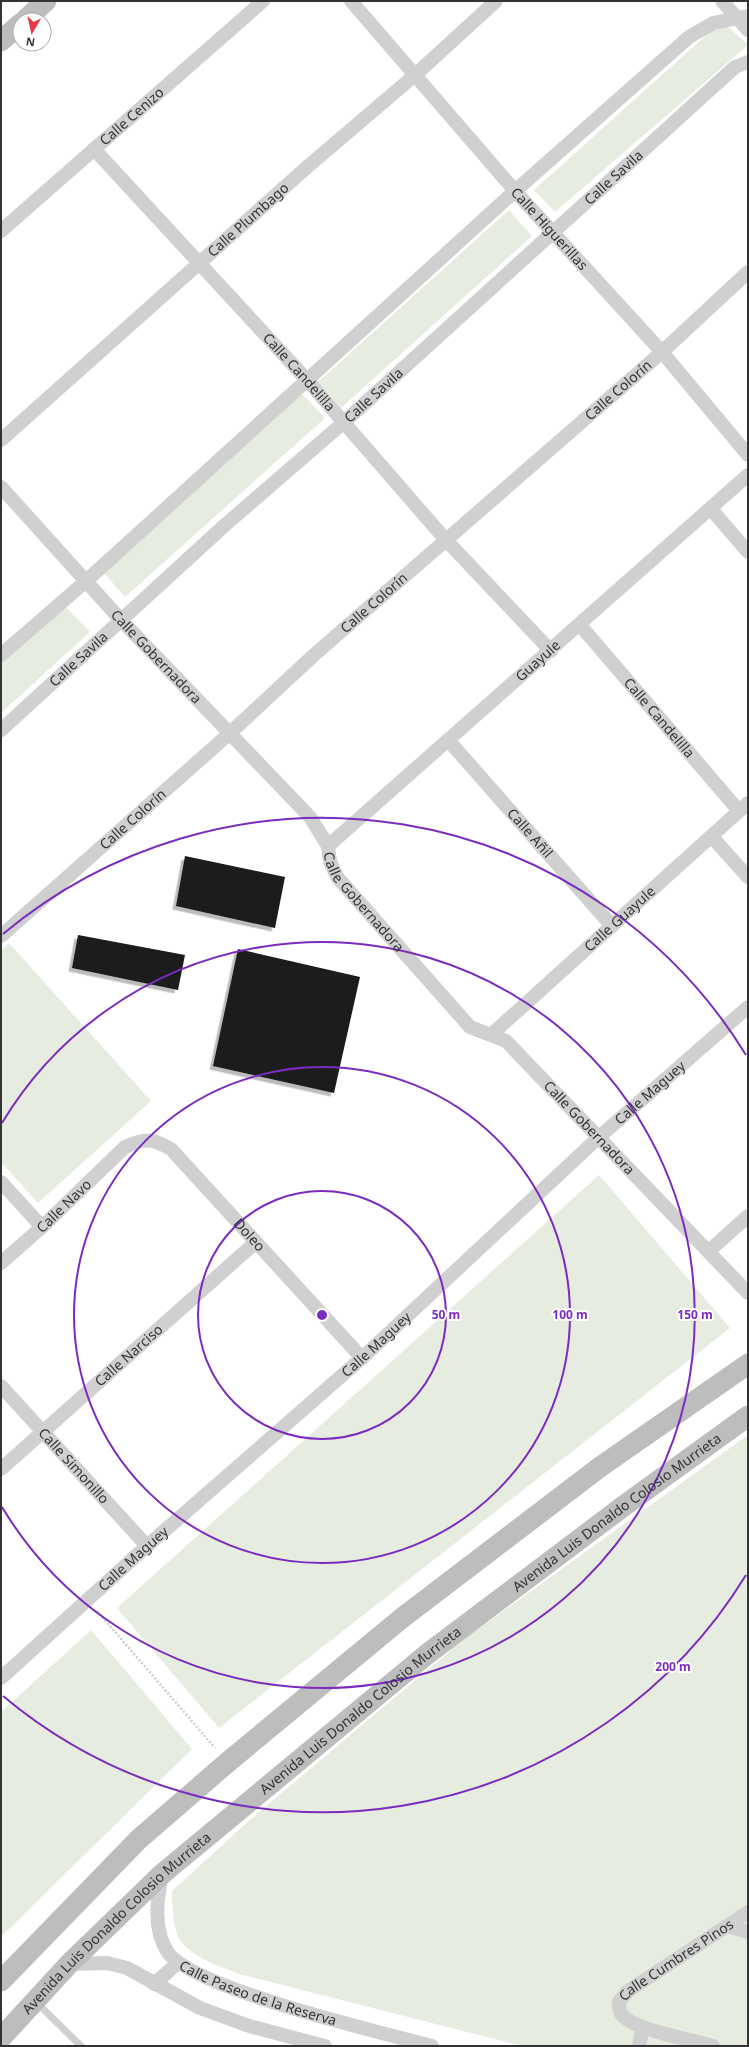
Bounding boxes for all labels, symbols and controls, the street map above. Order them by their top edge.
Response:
north arrow [12,12,52,52]
text: N [25,34,36,50]
street label: Calle Cenizo [95,82,168,149]
street label: Calle Savila [580,145,647,209]
street label: Calle Plumbago [203,178,292,261]
street label: Calle Higuerillas [507,183,593,274]
street label: Calle Candelilla [259,328,340,415]
street label: Calle Colorín [580,355,655,424]
street label: Calle Savila [340,363,407,426]
street label: Calle Colorín [336,568,411,637]
street label: Calle Gobernadora [107,605,206,708]
street label: Calle Savila [45,627,112,690]
street label: Guayule [511,635,564,685]
street label: Calle Candelilla [620,673,699,762]
street label: Calle Colorín [95,784,170,854]
street label: Calle Añil [503,804,557,862]
street label: Calle Gobernadora [320,851,409,955]
street label: Calle Guayule [580,881,659,955]
street label: Calle Maguey [610,1056,690,1128]
street label: Calle Gobernadora [540,1076,639,1178]
street label: Calle Navo [32,1175,95,1237]
street label: Doleo [230,1214,270,1255]
text: 50 m [432,1306,460,1323]
text: 100 m [552,1306,588,1323]
text: 150 m [677,1306,713,1323]
street label: Calle Maguey [337,1307,415,1381]
centre of rings [315,1308,329,1322]
street label: Calle Narciso [90,1320,166,1390]
street label: Calle Simonillo [35,1423,114,1507]
street label: Avenida Luis Donaldo Colosio Murrieta [508,1429,725,1596]
street label: Calle Maguey [94,1521,173,1595]
street label: Avenida Luis Donaldo Colosio Murrieta [255,1622,465,1798]
text: 200 m [655,1658,691,1675]
street label: Avenida Luis Donaldo Colosio Murrieta [18,1828,214,2018]
street label: Calle Cumbres Pinos [614,1914,737,2004]
street label: Calle Paseo de la Reserva [176,1955,339,2030]

